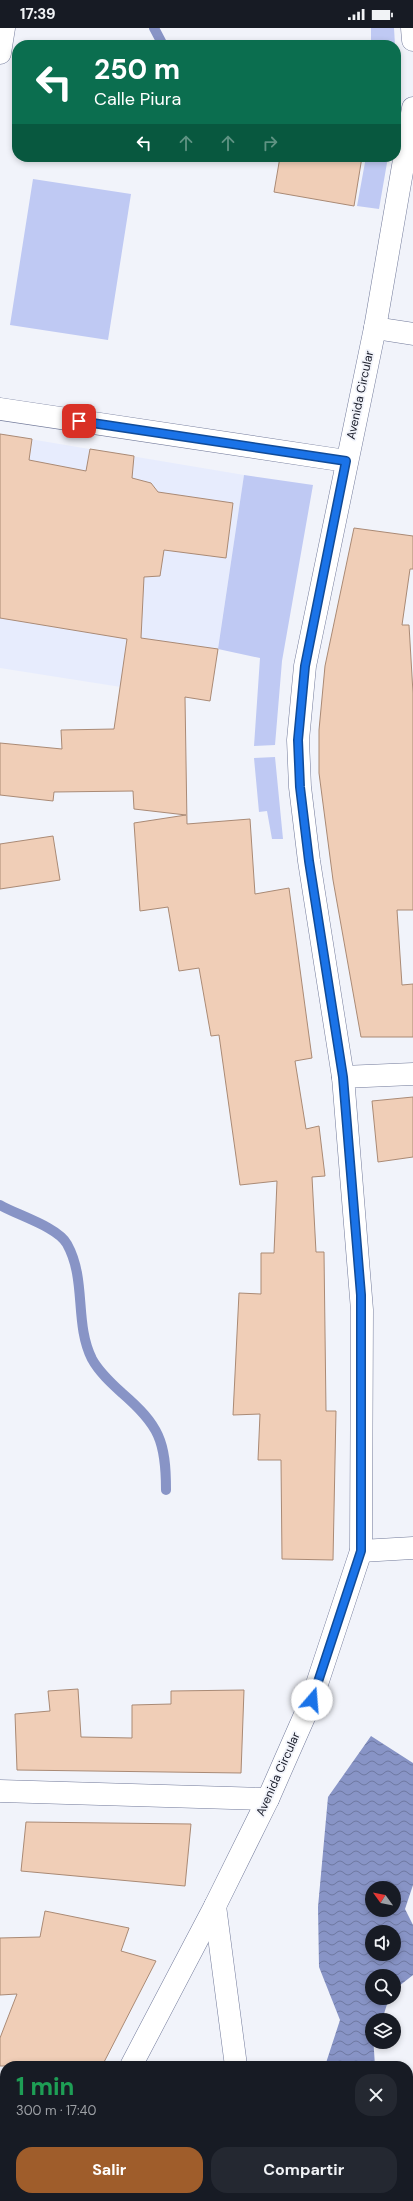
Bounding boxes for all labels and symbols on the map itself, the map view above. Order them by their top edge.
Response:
street label: Avenida Circular [343,349,377,441]
pin [62,404,96,438]
position arrow [291,1679,333,1721]
street label: Avenida Circular [252,1729,304,1818]
north arrow [365,1881,401,1917]

